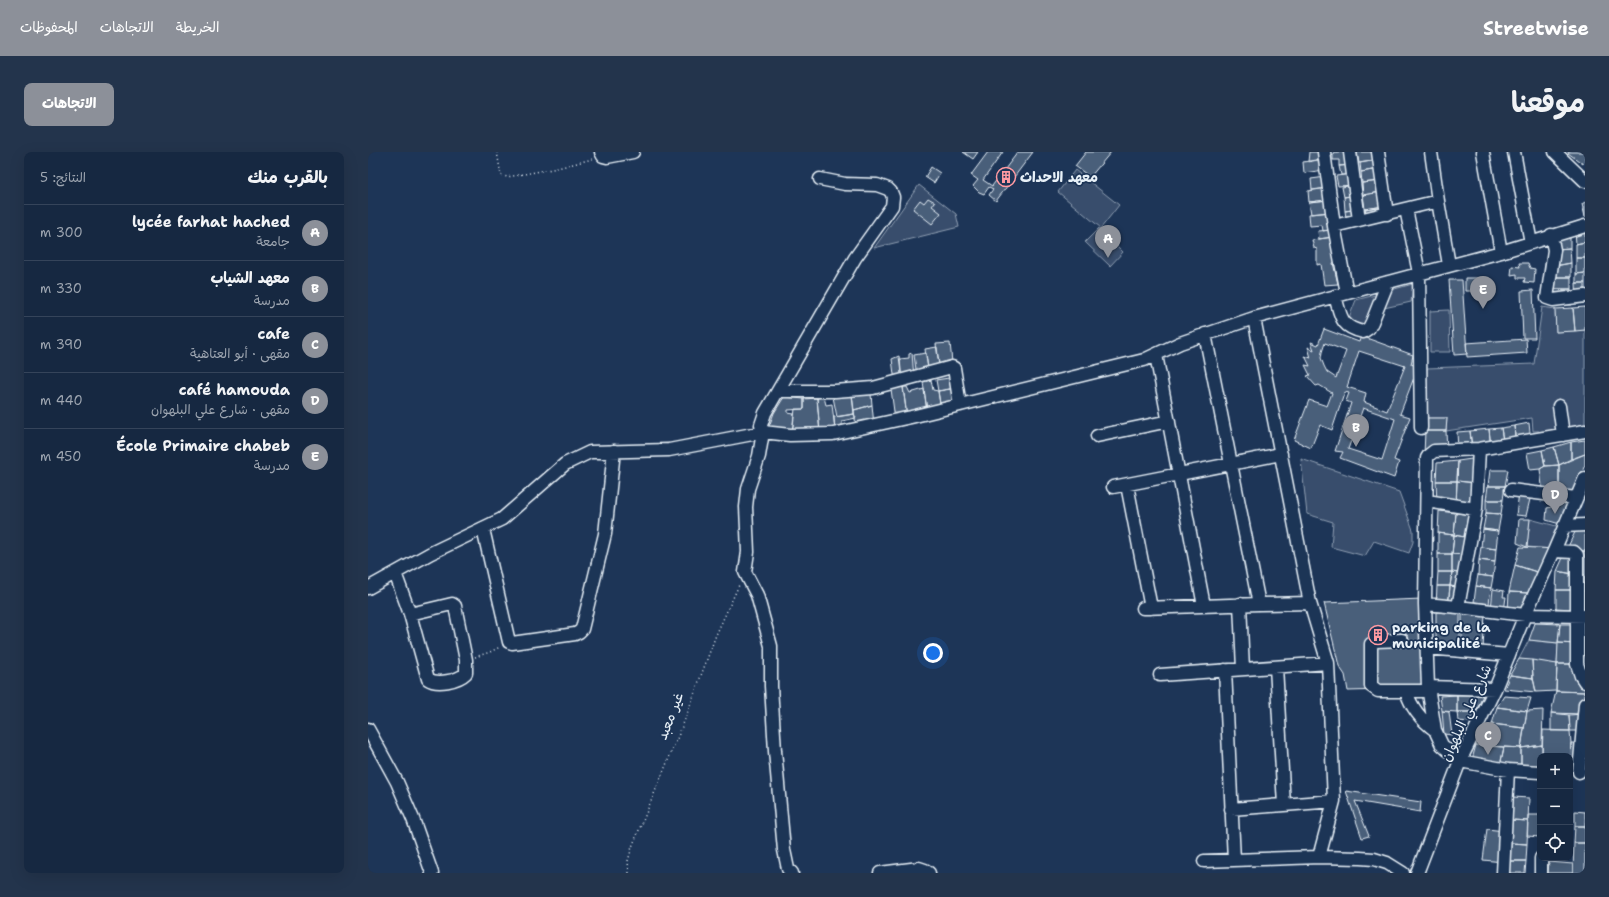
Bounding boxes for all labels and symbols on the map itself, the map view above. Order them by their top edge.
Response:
building icon: معهد الاحداث [995,166,1017,188]
place label: معهد الاحداث [1020,168,1098,186]
pin: A [1095,225,1121,258]
pin: E [1470,276,1496,309]
pin: B [1343,414,1369,447]
pin: D [1542,481,1568,514]
place label: parking de la municipalité [1392,618,1491,652]
building icon: parking de la municipalité [1367,624,1389,646]
your location [923,643,943,663]
street label: شارع علي البلهوان [1437,662,1499,766]
street label: غير معبد [653,690,687,742]
pin: C [1475,722,1501,755]

